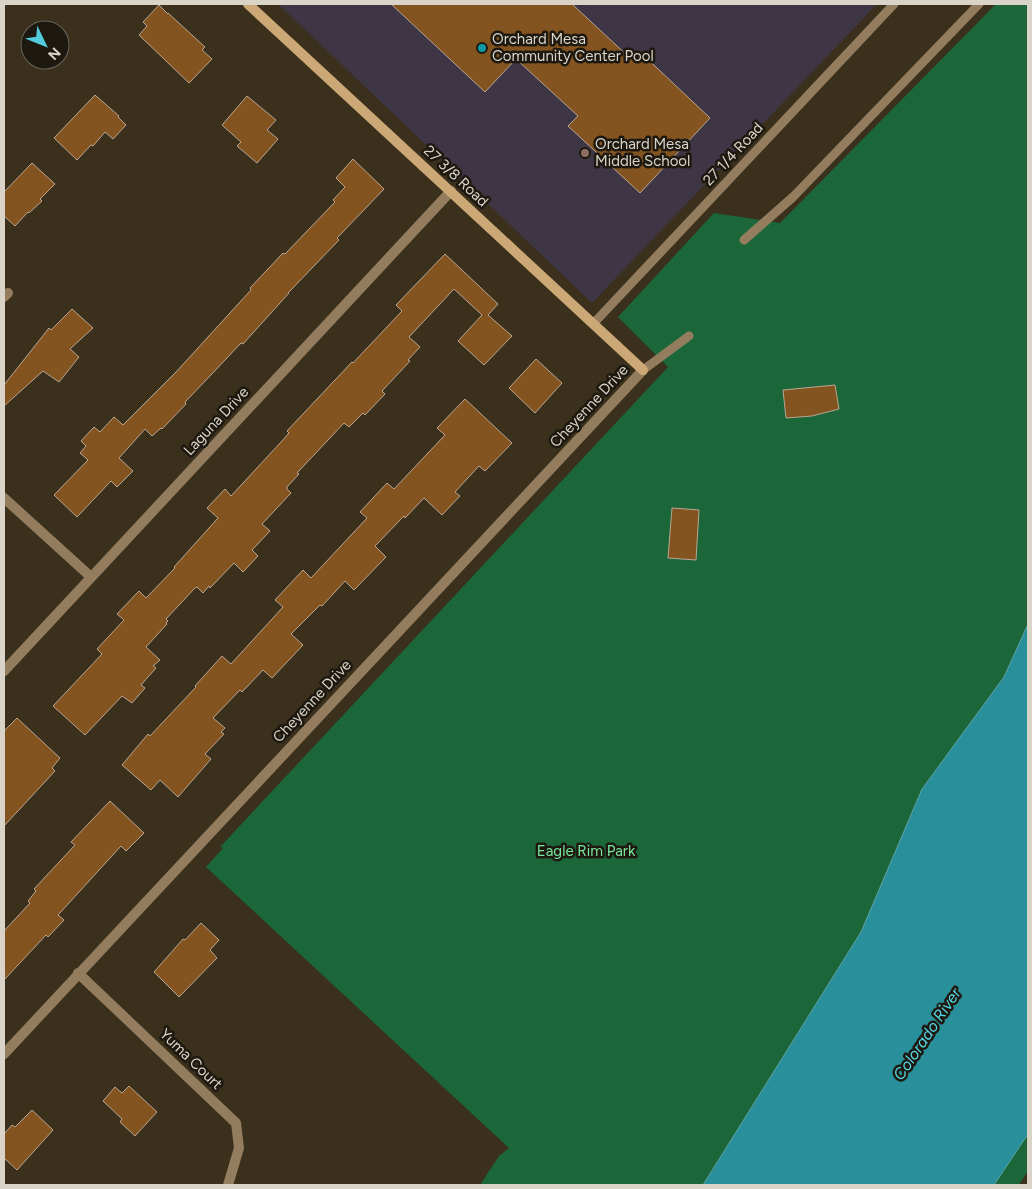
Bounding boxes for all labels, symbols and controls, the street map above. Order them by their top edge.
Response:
north arrow [20,20,70,70]
place label: Orchard Mesa Community Center Pool [492,30,654,65]
marker: Orchard Mesa Community Center Pool [476,42,488,54]
text: N [44,44,64,63]
street label: 27 1/4 Road [699,119,767,189]
place label: Orchard Mesa Middle School [595,135,690,170]
street label: 27 3/8 Road [420,142,492,210]
marker: Orchard Mesa Middle School [579,147,591,159]
street label: Cheyenne Drive [546,361,632,451]
street label: Laguna Drive [180,383,252,459]
street label: Cheyenne Drive [269,656,355,746]
park label: Eagle Rim Park [537,842,636,860]
water label: Colorado River [889,984,965,1084]
street label: Yuma Court [156,1025,226,1093]

